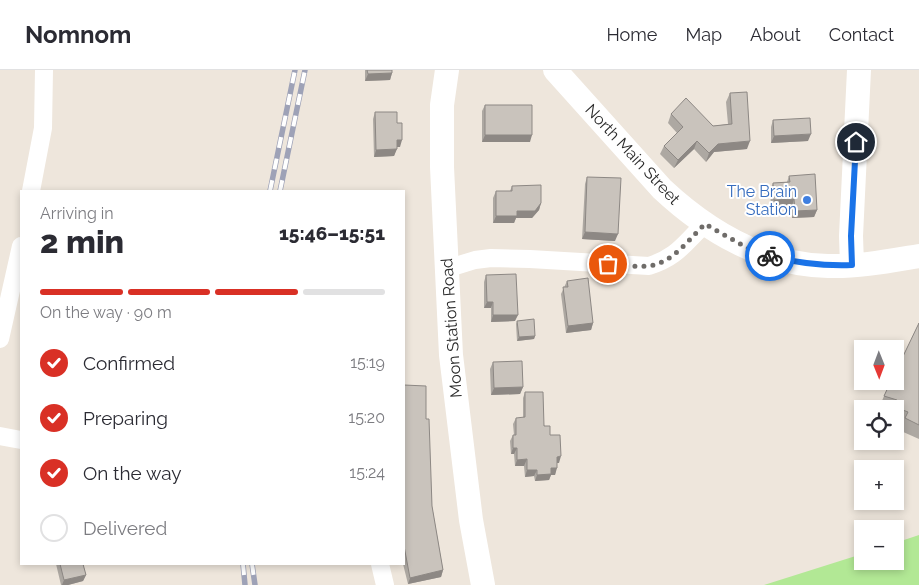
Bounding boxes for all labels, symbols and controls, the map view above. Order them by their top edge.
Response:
text: Nomnom [25,20,131,49]
text: Home [606,24,657,45]
text: Map [685,24,722,45]
text: About [750,24,801,45]
text: Contact [829,24,894,45]
street label: North Main Street [581,100,684,209]
pin [835,121,877,163]
icon: home [842,128,870,156]
place label: The Brain Station [727,182,797,219]
marker: The Brain Station [801,194,813,206]
text: Arriving in [40,204,114,223]
text: 15:46–15:51 [279,222,385,244]
text: 2 min [40,223,124,260]
courier [745,231,795,281]
icon: bike [756,242,784,270]
pin [587,243,629,285]
icon: bag [594,250,622,278]
street label: Moon Station Road [437,257,466,399]
text: On the way · 90 m [40,303,172,322]
north arrow [854,340,904,390]
map controls [854,340,904,570]
icon: check [40,349,68,377]
text: Confirmed [83,352,175,374]
text: 15:19 [350,353,385,372]
button: locate [854,400,904,450]
icon: check [40,404,68,432]
text: Preparing [83,407,168,429]
text: 15:20 [348,408,385,427]
icon: check [40,459,68,487]
button: + [854,460,904,510]
text: On the way [83,462,182,484]
text: 15:24 [349,463,385,482]
text: Delivered [83,517,167,539]
button: − [854,520,904,570]

